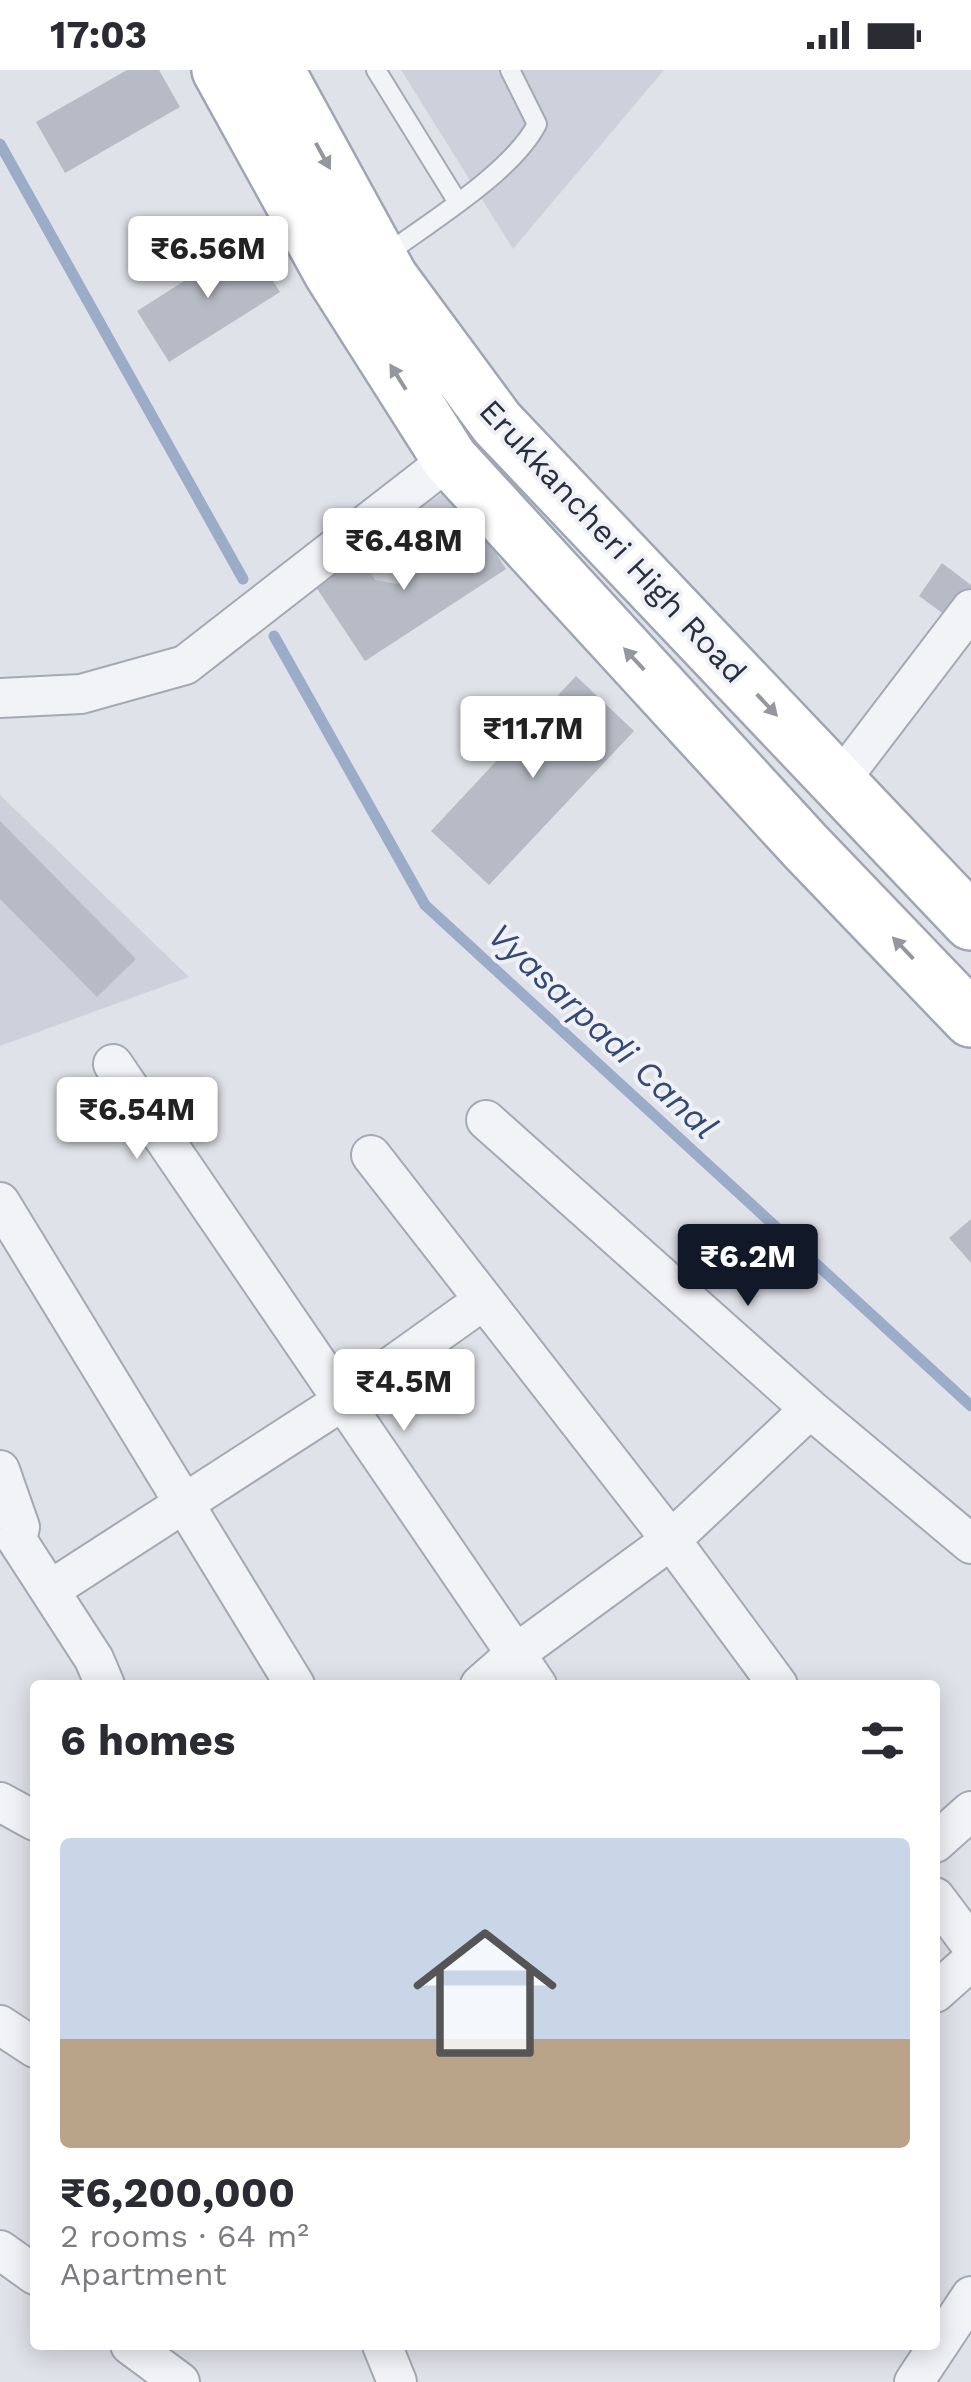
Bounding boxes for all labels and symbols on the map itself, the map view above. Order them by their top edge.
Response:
one-way arrow [314,141,331,170]
pin: ₹6.56M [127,216,289,301]
one-way arrow [389,363,407,391]
street label: Erukkancheri High Road [472,391,754,691]
pin: ₹6.48M [323,508,485,593]
one-way arrow [623,648,646,672]
one-way arrow [755,693,778,717]
pin: ₹11.7M [452,696,614,781]
water label: Vyasarpadi Canal [480,914,726,1148]
one-way arrow [892,937,916,961]
pin: ₹6.54M [56,1077,218,1162]
pin: ₹6.2M [678,1224,818,1309]
pin: ₹4.5M [334,1349,474,1434]

